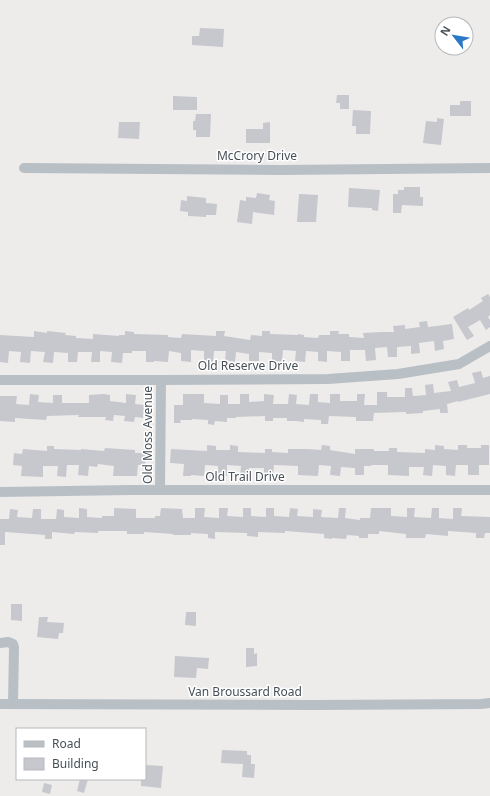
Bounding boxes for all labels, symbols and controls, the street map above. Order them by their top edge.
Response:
north arrow [434,16,474,56]
text: N [436,23,454,38]
street label: McCrory Drive [217,147,297,164]
street label: Old Reserve Drive [198,357,298,374]
street label: Old Moss Avenue [139,386,156,484]
street label: Old Trail Drive [205,468,285,485]
street label: Van Broussard Road [188,683,302,700]
legend [16,728,146,780]
text: Road [52,735,81,752]
text: Building [52,755,99,772]

